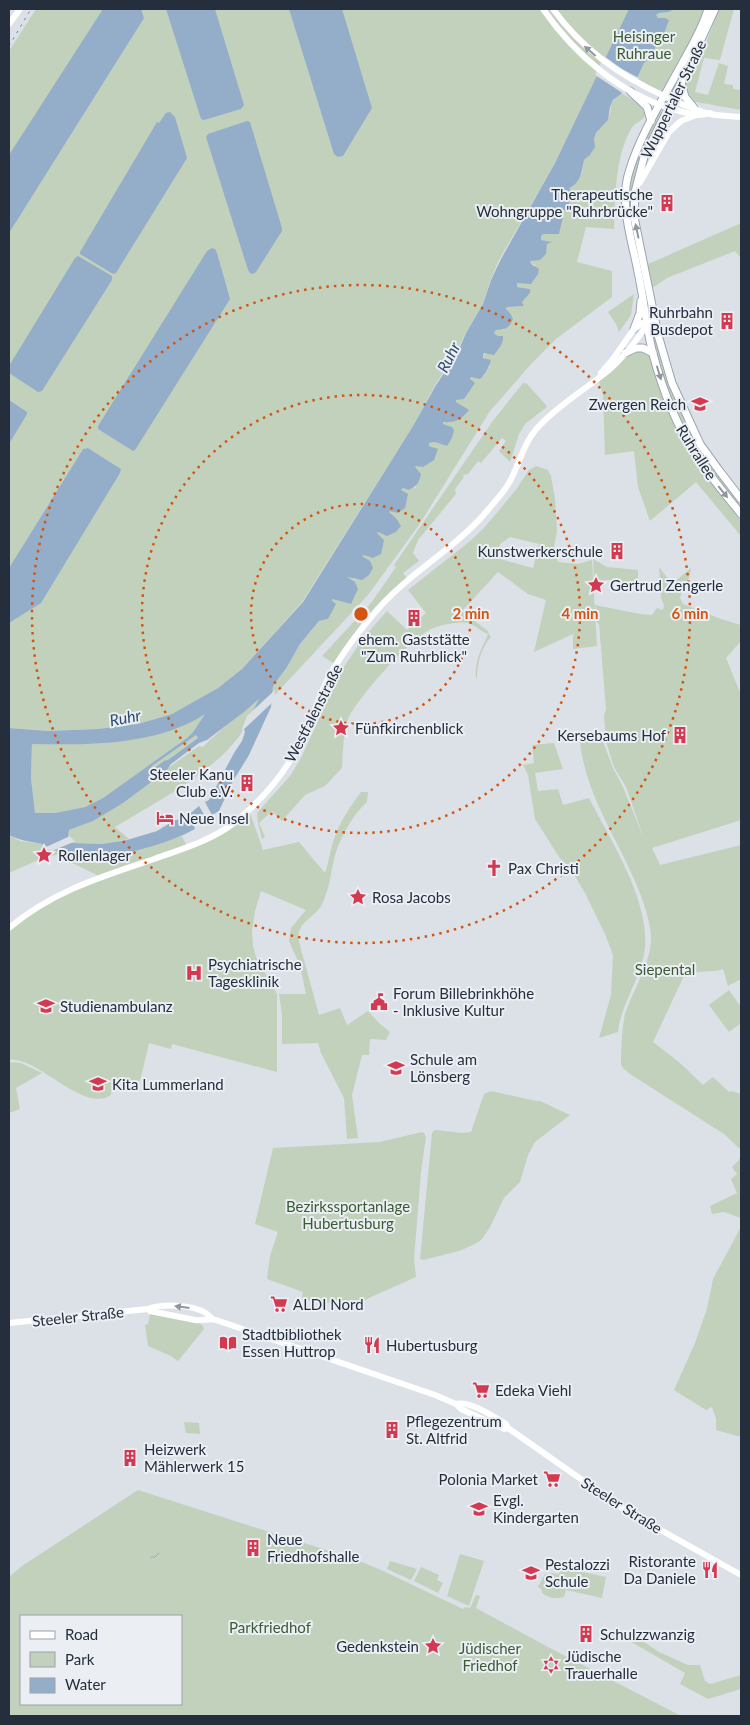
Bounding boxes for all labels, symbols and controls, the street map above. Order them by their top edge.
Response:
park label: Heisinger Ruhraue [613,27,676,62]
street label: Wuppertaler Straße [637,37,709,161]
one-way arrow [584,45,597,56]
place label: Therapeutische Wohngruppe "Ruhrbrücke" [476,185,653,220]
building icon: Therapeutische Wohngruppe "Ruhrbrücke" [657,193,677,213]
one-way arrow [633,224,641,239]
place label: Ruhrbahn Busdepot [649,303,714,338]
building icon: Ruhrbahn Busdepot [717,311,737,331]
water label: Ruhr [432,338,464,375]
one-way arrow [655,366,663,381]
school or university icon: Zwergen Reich [690,394,710,414]
place label: Zwergen Reich [589,395,686,413]
street label: Ruhrallee [673,421,721,483]
one-way arrow [718,485,729,498]
building icon: Kunstwerkerschule [607,541,627,561]
place label: Kunstwerkerschule [477,542,603,560]
place icon: Gertrud Zengerle [586,575,606,595]
place label: Gertrud Zengerle [610,576,723,594]
text: 2 min [452,604,490,622]
text: 4 min [561,604,599,622]
text: 6 min [671,604,709,622]
centre of rings [352,605,370,623]
building icon: ehem. Gaststätte "Zum Ruhrblick" [404,608,424,628]
place label: ehem. Gaststätte "Zum Ruhrblick" [358,630,470,665]
street label: Westfalenstraße [280,661,346,765]
water label: Ruhr [108,705,143,729]
place icon: Fünfkirchenblick [331,718,351,738]
place label: Fünfkirchenblick [355,719,464,737]
building icon: Kersebaums Hof [670,725,690,745]
place label: Kersebaums Hof [557,726,667,744]
place label: Steeler Kanu Club e.V. [149,765,233,800]
building icon: Steeler Kanu Club e.V. [237,773,257,793]
hotel icon: Neue Insel [155,808,175,828]
place label: Neue Insel [179,809,249,827]
place icon: Rollenlager [34,845,54,865]
place label: Rollenlager [58,846,131,864]
church icon: Pax Christi [484,858,504,878]
place label: Pax Christi [508,859,579,877]
place icon: Rosa Jacobs [348,887,368,907]
place label: Rosa Jacobs [372,888,451,906]
place label: Psychiatrische Tagesklinik [208,955,302,990]
park label: Siepental [635,960,695,978]
hospital icon: Psychiatrische Tagesklinik [184,963,204,983]
place label: Forum Billebrinkhöhe - Inklusive Kultur [393,984,534,1019]
public building icon: Forum Billebrinkhöhe - Inklusive Kultur [369,992,389,1012]
school or university icon: Studienambulanz [36,996,56,1016]
place label: Studienambulanz [60,997,173,1015]
place label: Schule am Lönsberg [410,1050,477,1085]
school or university icon: Schule am Lönsberg [386,1058,406,1078]
school or university icon: Kita Lummerland [88,1074,108,1094]
place label: Kita Lummerland [112,1075,224,1093]
park label: Bezirkssportanlage Hubertusburg [286,1197,410,1232]
supermarket icon: ALDI Nord [269,1294,289,1314]
place label: ALDI Nord [293,1295,364,1313]
street label: Steeler Straße [31,1302,125,1330]
one-way arrow [173,1303,189,1311]
place label: Stadtbibliothek Essen Huttrop [242,1325,342,1360]
library icon: Stadtbibliothek Essen Huttrop [218,1333,238,1353]
restaurant icon: Hubertusburg [362,1335,382,1355]
place label: Hubertusburg [386,1336,478,1354]
supermarket icon: Edeka Viehl [471,1380,491,1400]
place label: Edeka Viehl [495,1381,572,1399]
place label: Pflegezentrum St. Altfrid [406,1412,502,1447]
building icon: Pflegezentrum St. Altfrid [382,1420,402,1440]
place label: Heizwerk Mählerwerk 15 [144,1440,244,1475]
building icon: Heizwerk Mählerwerk 15 [120,1448,140,1468]
supermarket icon: Polonia Market [542,1469,562,1489]
place label: Polonia Market [439,1470,539,1488]
street label: Steeler Straße [578,1473,666,1537]
place label: Evgl. Kindergarten [493,1491,579,1526]
school or university icon: Evgl. Kindergarten [469,1499,489,1519]
place label: Neue Friedhofshalle [267,1530,360,1565]
building icon: Neue Friedhofshalle [243,1538,263,1558]
place label: Ristorante Da Daniele [623,1552,696,1587]
place label: Pestalozzi Schule [545,1555,610,1590]
restaurant icon: Ristorante Da Daniele [700,1560,720,1580]
school or university icon: Pestalozzi Schule [521,1563,541,1583]
legend [20,1615,182,1705]
park label: Parkfriedhof [229,1618,312,1636]
building icon: Schulzzwanzig [576,1624,596,1644]
text: Road [65,1625,98,1643]
place label: Schulzzwanzig [600,1625,695,1643]
place icon: Gedenkstein [423,1636,443,1656]
place label: Gedenkstein [336,1637,419,1655]
park label: Jüdischer Friedhof [459,1639,521,1674]
place label: Jüdische Trauerhalle [565,1647,638,1682]
text: Park [65,1650,95,1668]
synagogue icon: Jüdische Trauerhalle [541,1655,561,1675]
text: Water [65,1675,106,1693]

